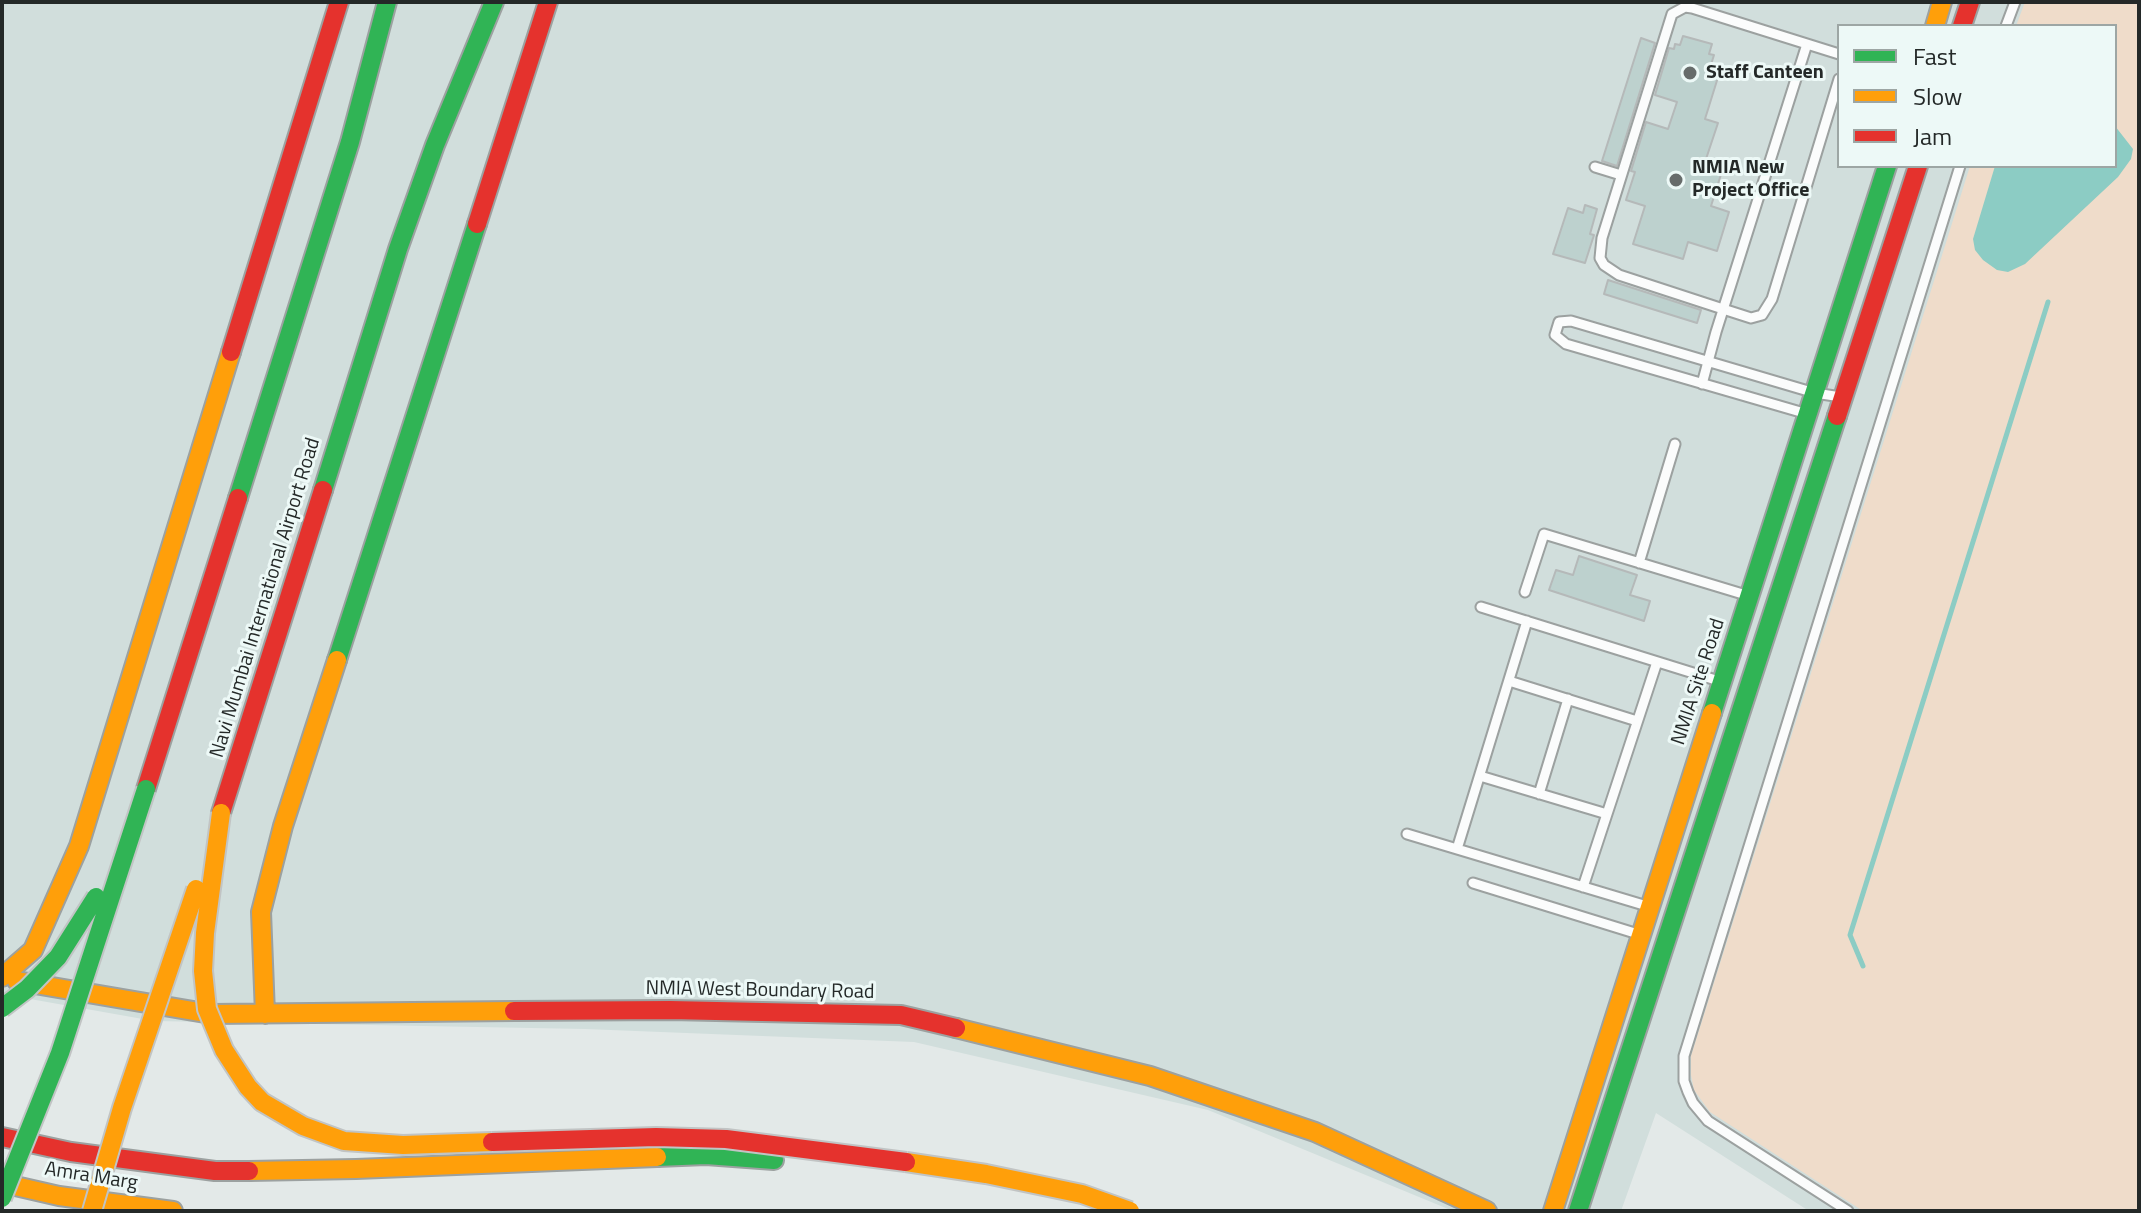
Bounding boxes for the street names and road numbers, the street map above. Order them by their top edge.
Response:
street label: Navi Mumbai International Airport Road [206,435,326,761]
street label: NMIA Site Road [1667,616,1731,748]
street label: NMIA West Boundary Road [645,977,875,1005]
street label: Amra Marg [43,1158,139,1196]

